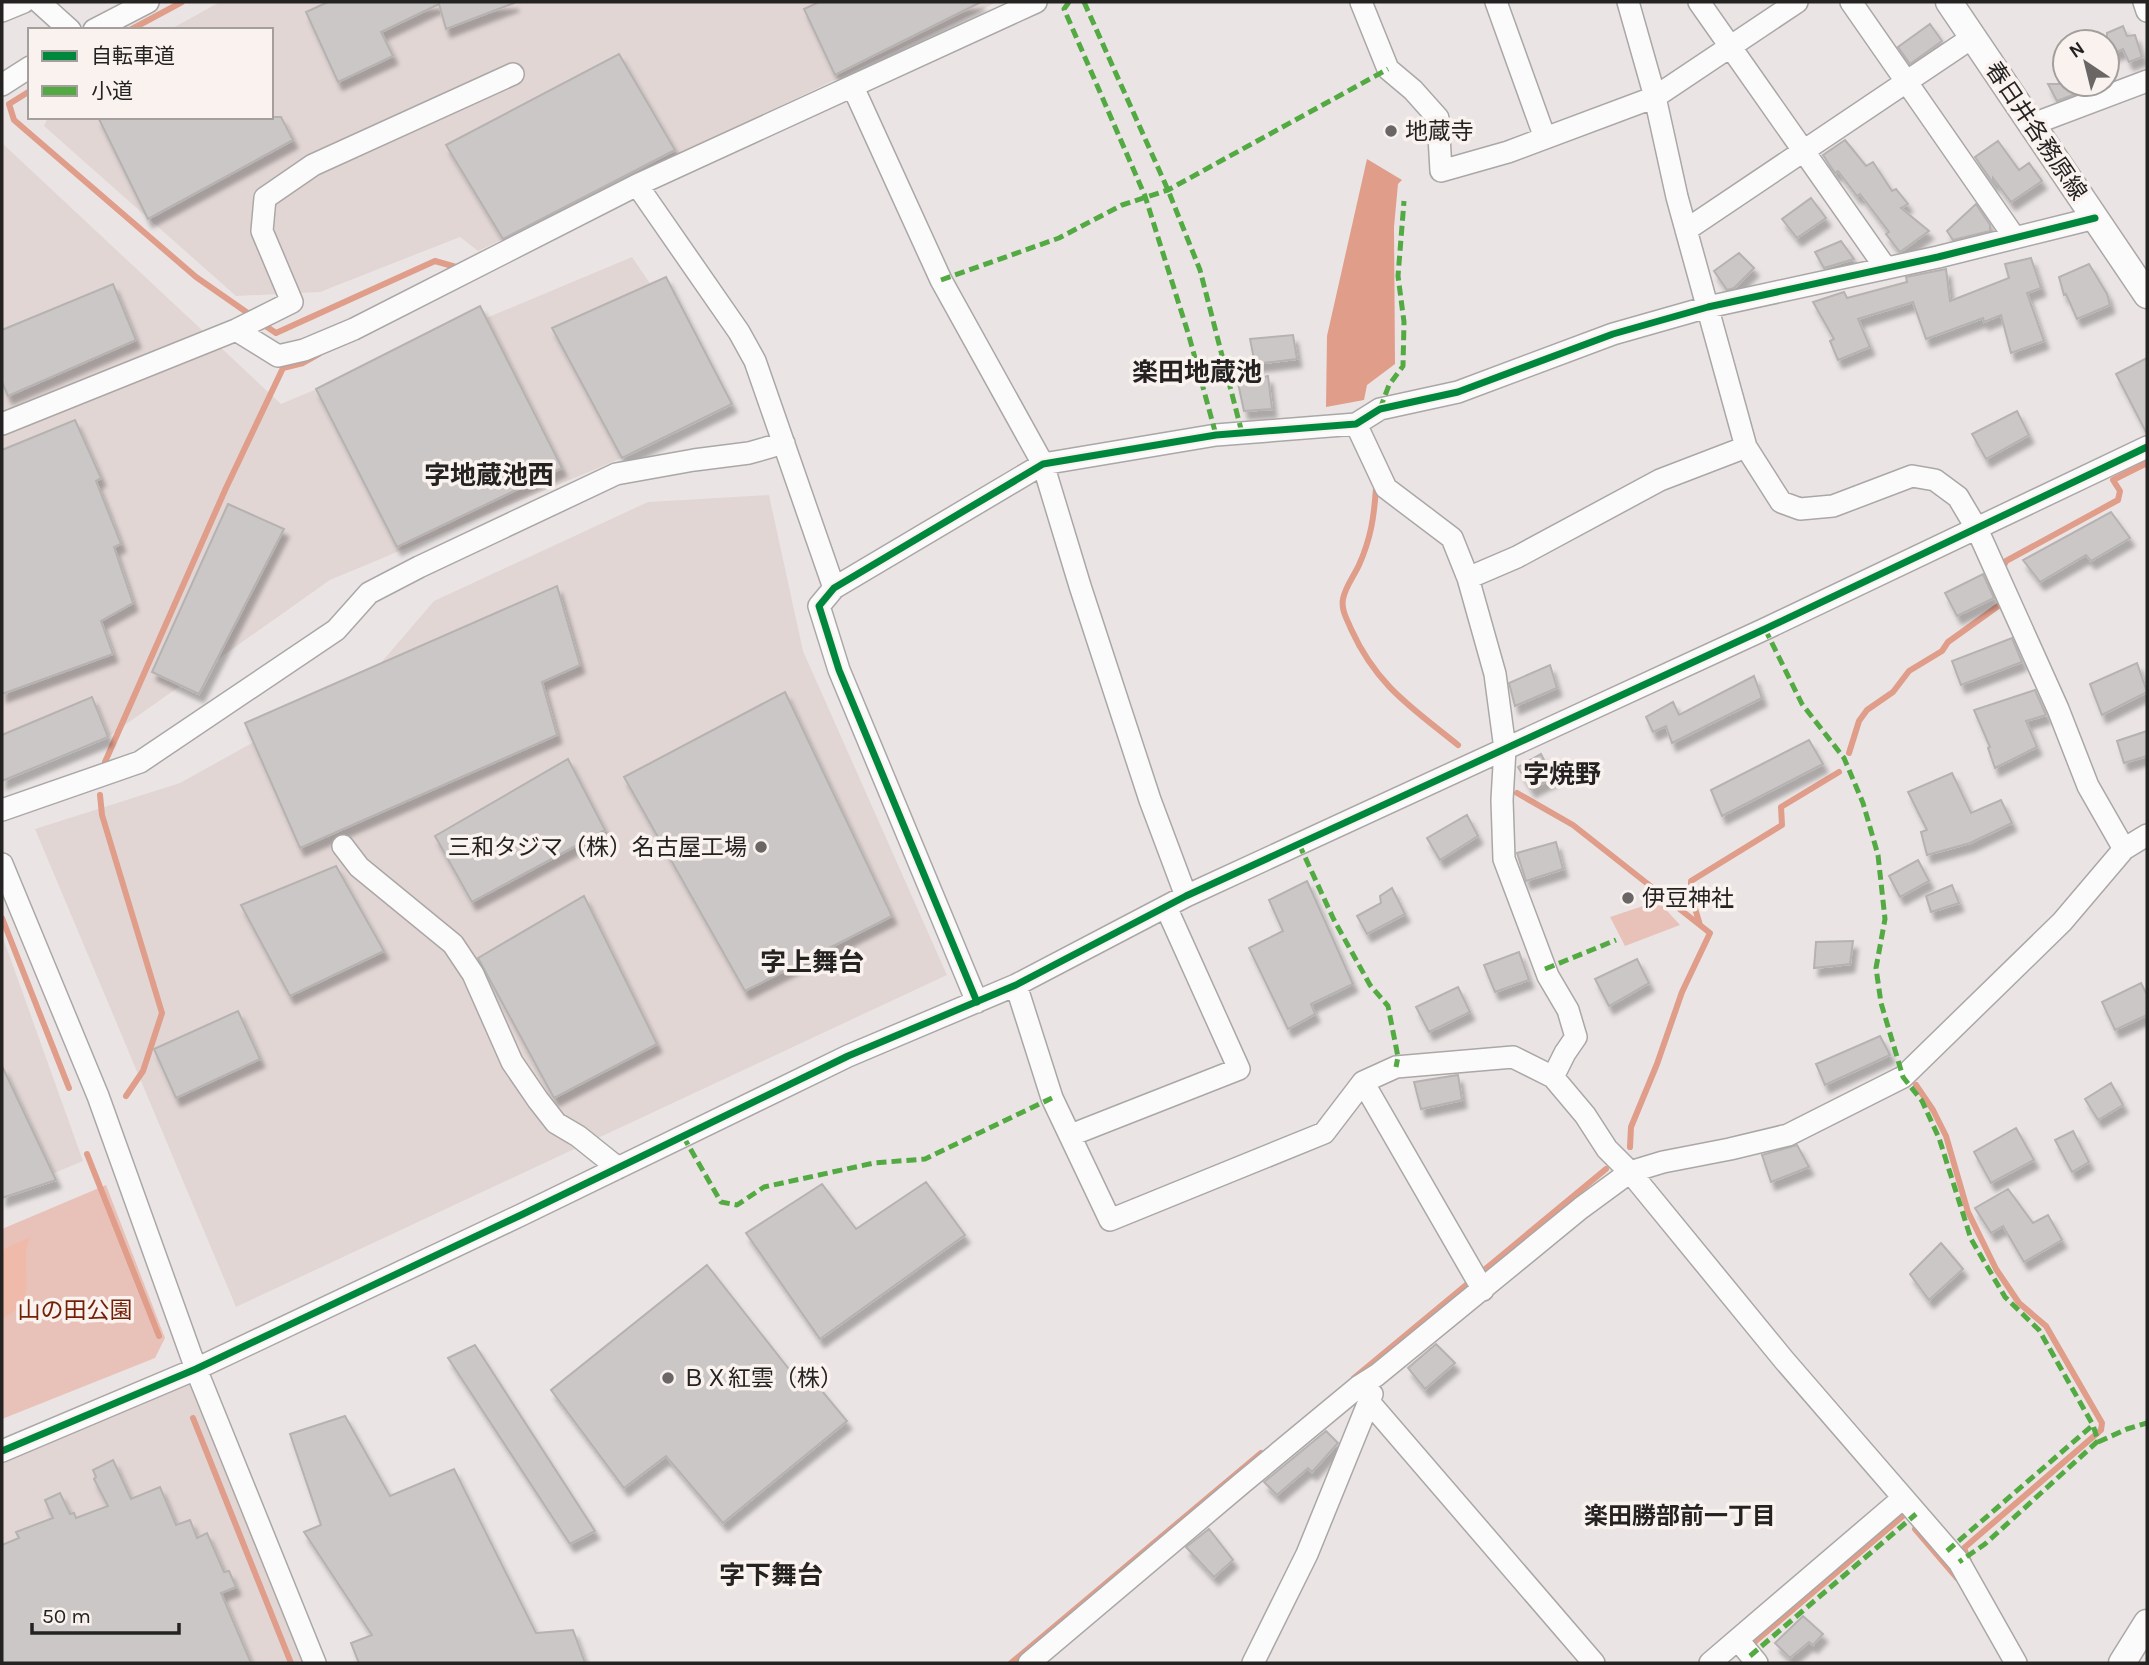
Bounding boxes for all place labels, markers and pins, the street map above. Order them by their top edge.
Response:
place label: 地蔵寺 [1405,118,1474,145]
marker: 地蔵寺 [1383,123,1399,139]
place label: 三和タジマ（株）名古屋工場 [448,834,747,861]
marker: 三和タジマ（株）名古屋工場 [753,839,769,855]
place label: 伊豆神社 [1642,885,1734,912]
marker: 伊豆神社 [1620,890,1636,906]
place label: ＢＸ紅雲（株） [682,1365,843,1392]
marker: ＢＸ紅雲（株） [660,1370,676,1386]

